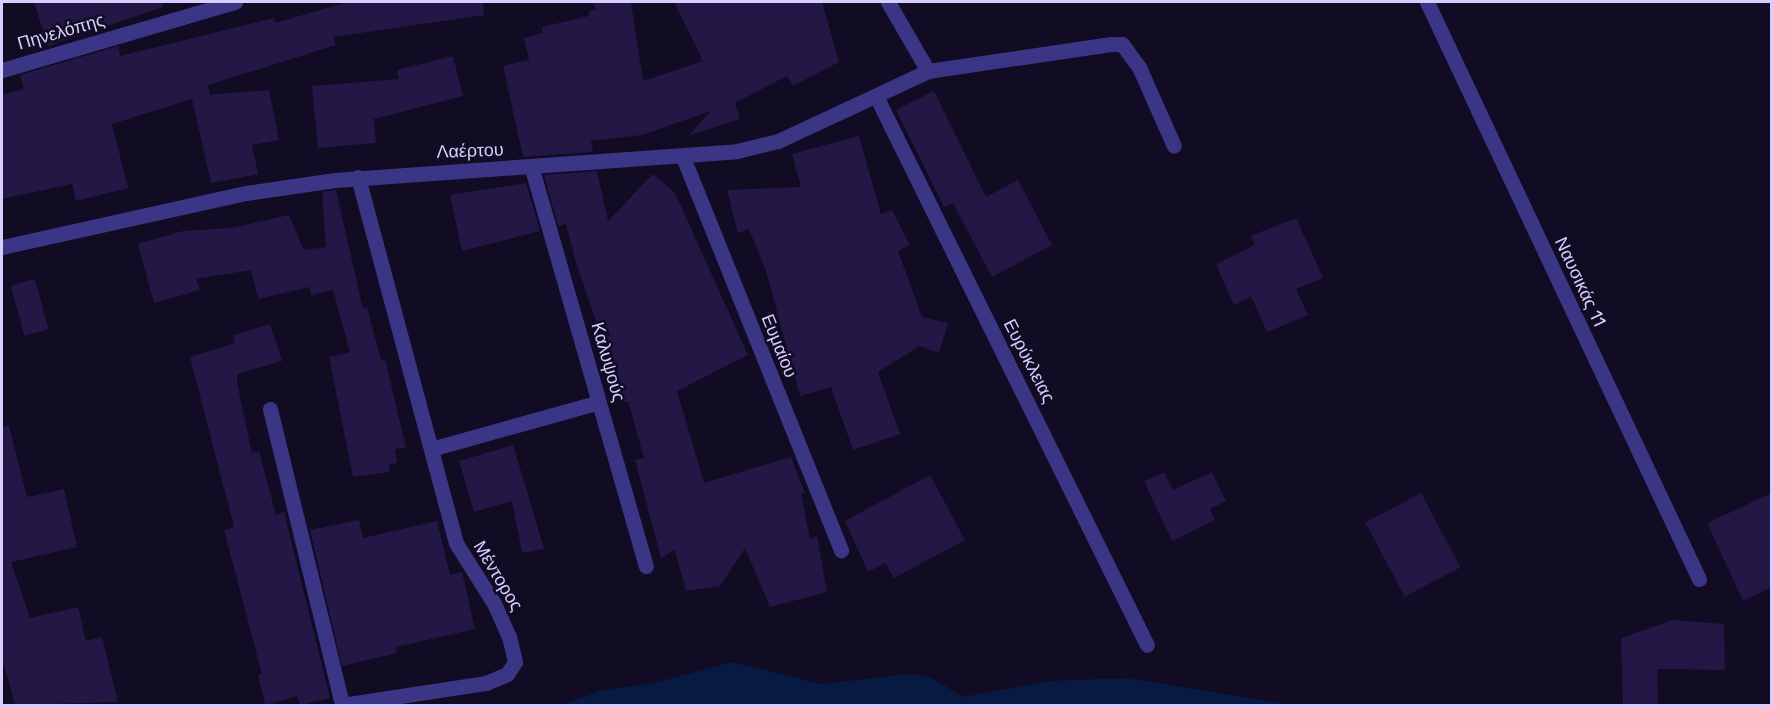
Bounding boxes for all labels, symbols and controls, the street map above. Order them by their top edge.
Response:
street label: Πηνελόπης [15,9,107,55]
street label: Λαέρτου [436,139,504,163]
street label: Ναυσικάς 11 [1550,234,1610,330]
street label: Ευμαίου [757,311,801,381]
street label: Ευρύκλειας [999,316,1059,406]
street label: Καλυψούς [586,320,630,404]
street label: Μέντορος [469,537,527,615]

